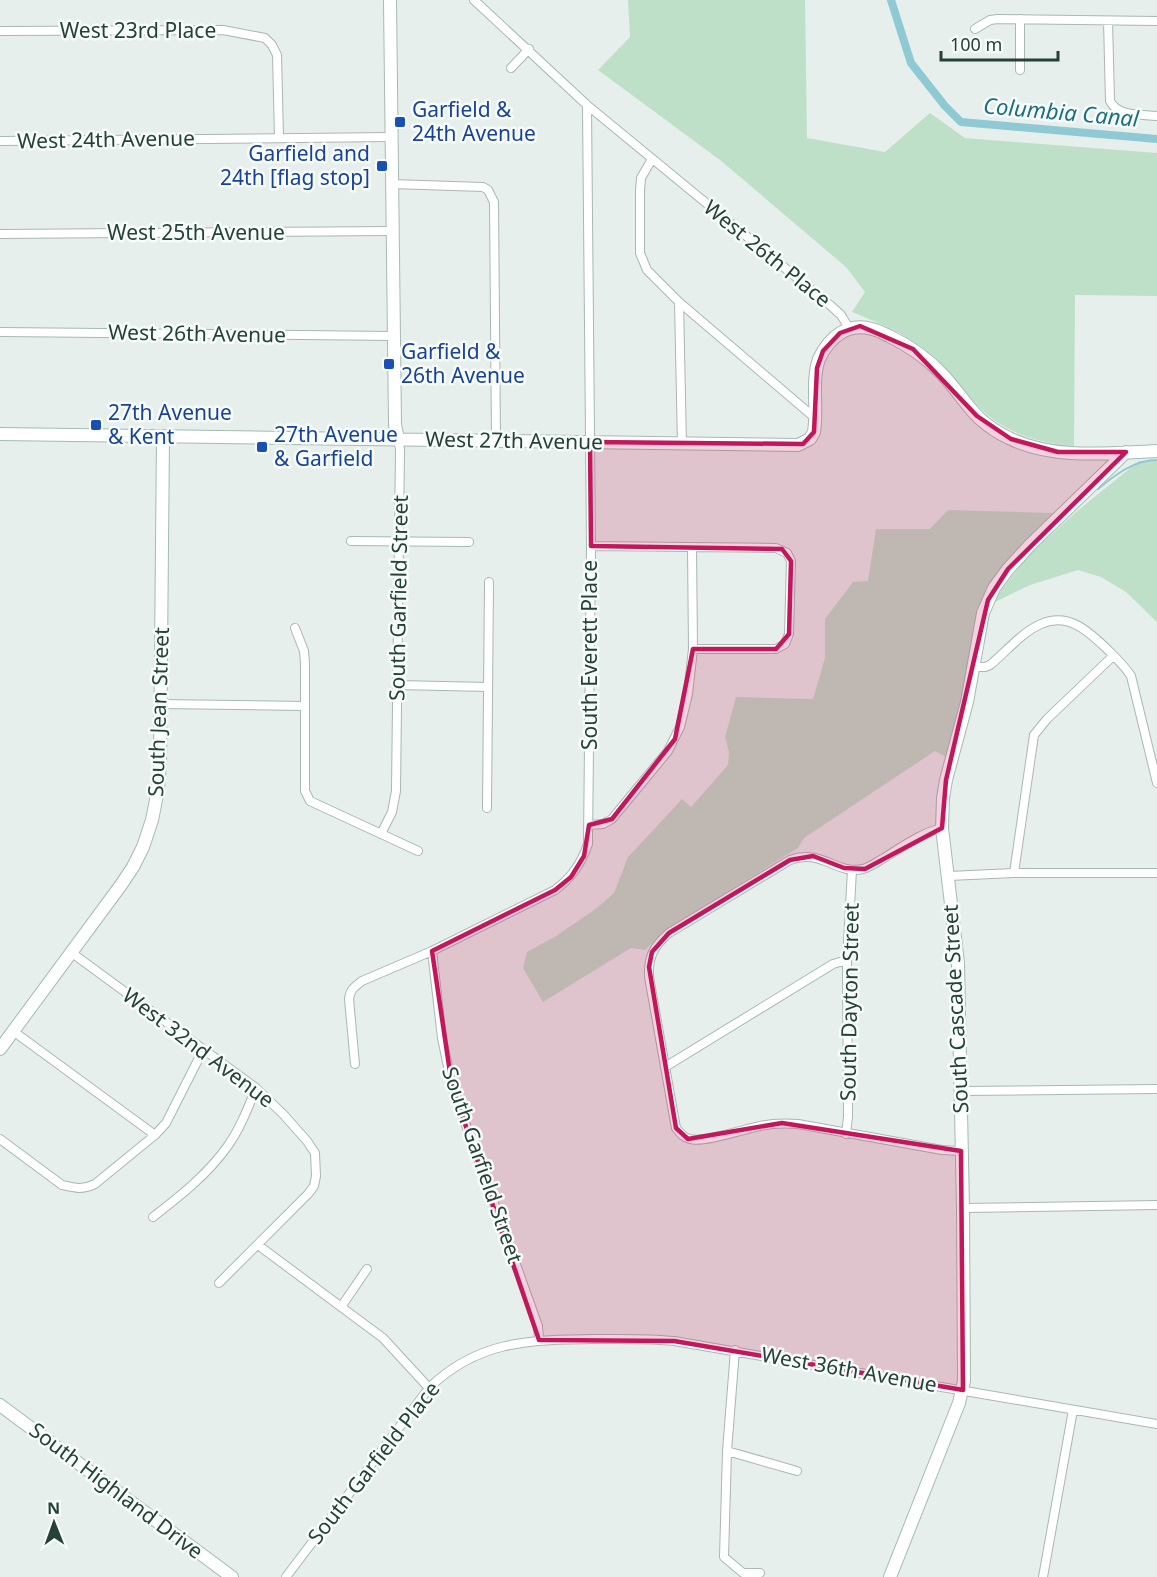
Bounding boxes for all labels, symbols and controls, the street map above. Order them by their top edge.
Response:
street label: West 23rd Place [60,16,216,44]
scale bar [941,24,1058,62]
text: 100 m [950,32,1002,56]
water label: Columbia Canal [982,89,1141,133]
place label: Garfield & 24th Avenue [412,95,536,147]
marker: Garfield & 24th Avenue [393,115,407,129]
street label: West 24th Avenue [17,123,195,155]
place label: Garfield and 24th [flag stop] [220,139,370,191]
marker: Garfield and 24th [flag stop] [375,159,389,173]
street label: West 26th Place [698,193,837,313]
street label: West 25th Avenue [107,218,285,246]
street label: West 26th Avenue [108,317,286,349]
place label: Garfield & 26th Avenue [401,337,525,389]
marker: Garfield & 26th Avenue [382,357,396,371]
place label: 27th Avenue & Kent [108,398,232,450]
marker: 27th Avenue & Kent [89,418,103,432]
place label: 27th Avenue & Garfield [274,420,398,472]
street label: West 27th Avenue [425,424,603,456]
marker: 27th Avenue & Garfield [255,440,269,454]
street label: South Garfield Street [382,494,414,701]
street label: South Everett Place [575,560,603,750]
street label: South Jean Street [141,626,175,797]
street label: South Dayton Street [833,902,865,1101]
street label: South Cascade Street [936,904,974,1114]
street label: West 32nd Avenue [117,981,280,1114]
street label: South Garfield Street [436,1063,530,1267]
street label: West 36th Avenue [759,1340,939,1398]
street label: South Garfield Place [301,1375,446,1549]
street label: South Highland Drive [24,1416,209,1565]
north arrow [24,1493,84,1553]
text: N [47,1497,60,1519]

